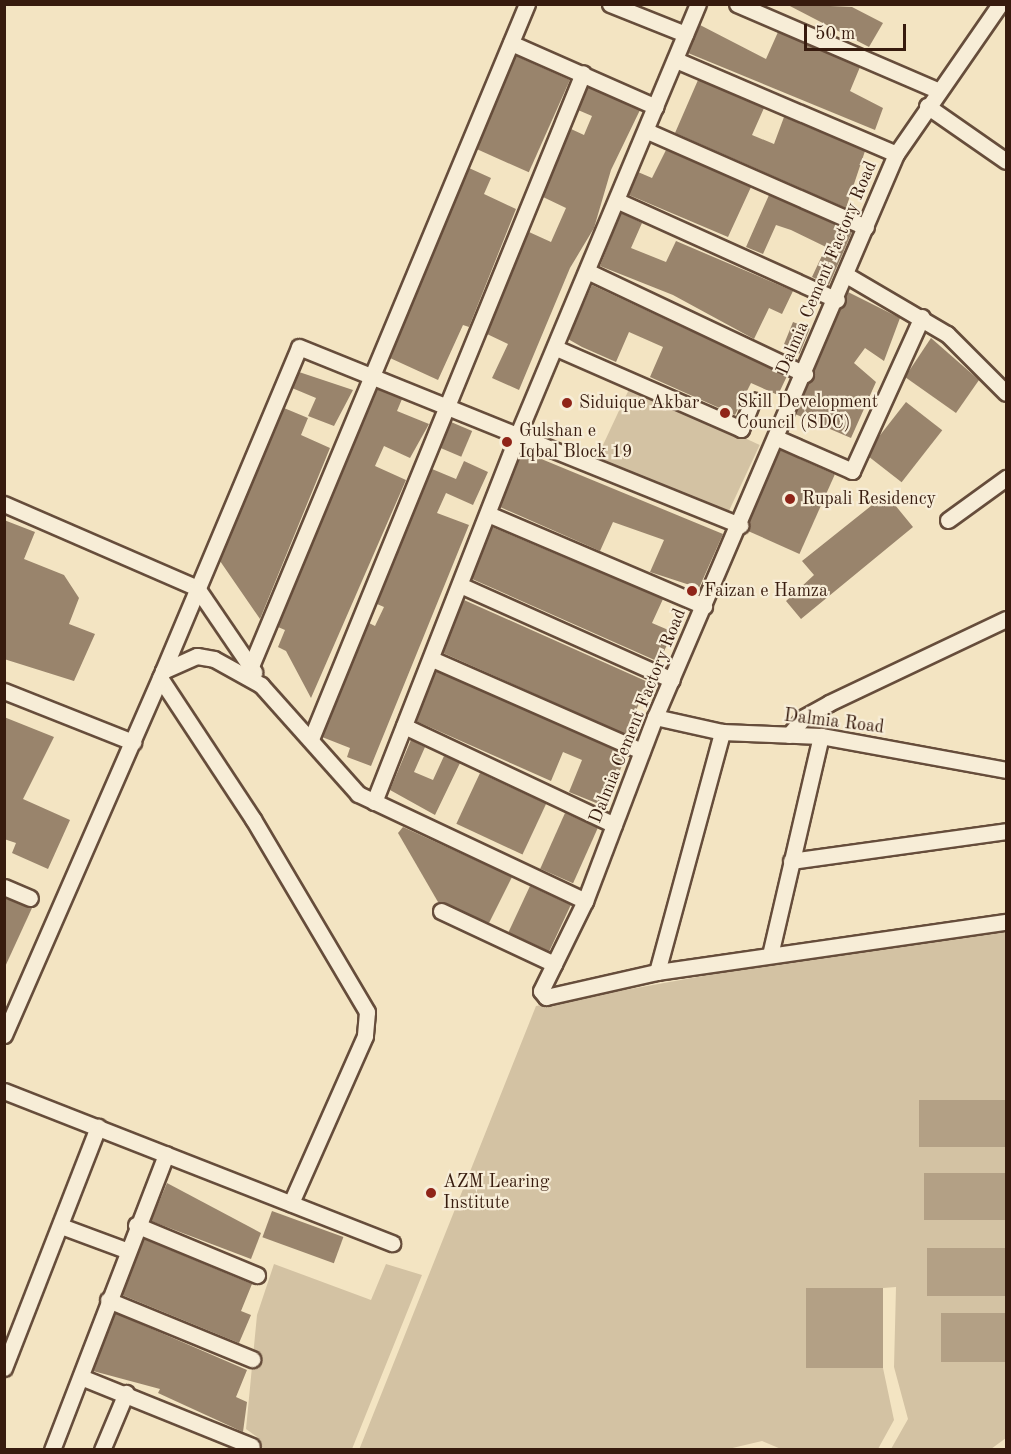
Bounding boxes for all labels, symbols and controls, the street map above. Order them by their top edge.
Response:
scale bar [807,12,909,50]
text: 50 m [815,25,855,43]
street label: Dalmia Cement Factory Road [772,158,882,378]
place label: Siduique Akbar [579,392,699,414]
place label: Skill Development Council (SDC) [737,392,878,434]
marker: Siduique Akbar [560,396,574,410]
marker: Skill Development Council (SDC) [718,406,732,420]
place label: Gulshan e Iqbal Block 19 [519,421,632,464]
marker: Gulshan e Iqbal Block 19 [500,435,514,449]
place label: Rupali Residency [802,488,936,510]
marker: Rupali Residency [783,492,797,506]
place label: Faizan e Hamza [704,580,828,602]
marker: Faizan e Hamza [685,584,699,598]
street label: Dalmia Cement Factory Road [585,605,691,827]
street label: Dalmia Road [783,705,885,739]
place label: AZM Learing Institute [443,1172,550,1214]
marker: AZM Learing Institute [424,1186,438,1200]

